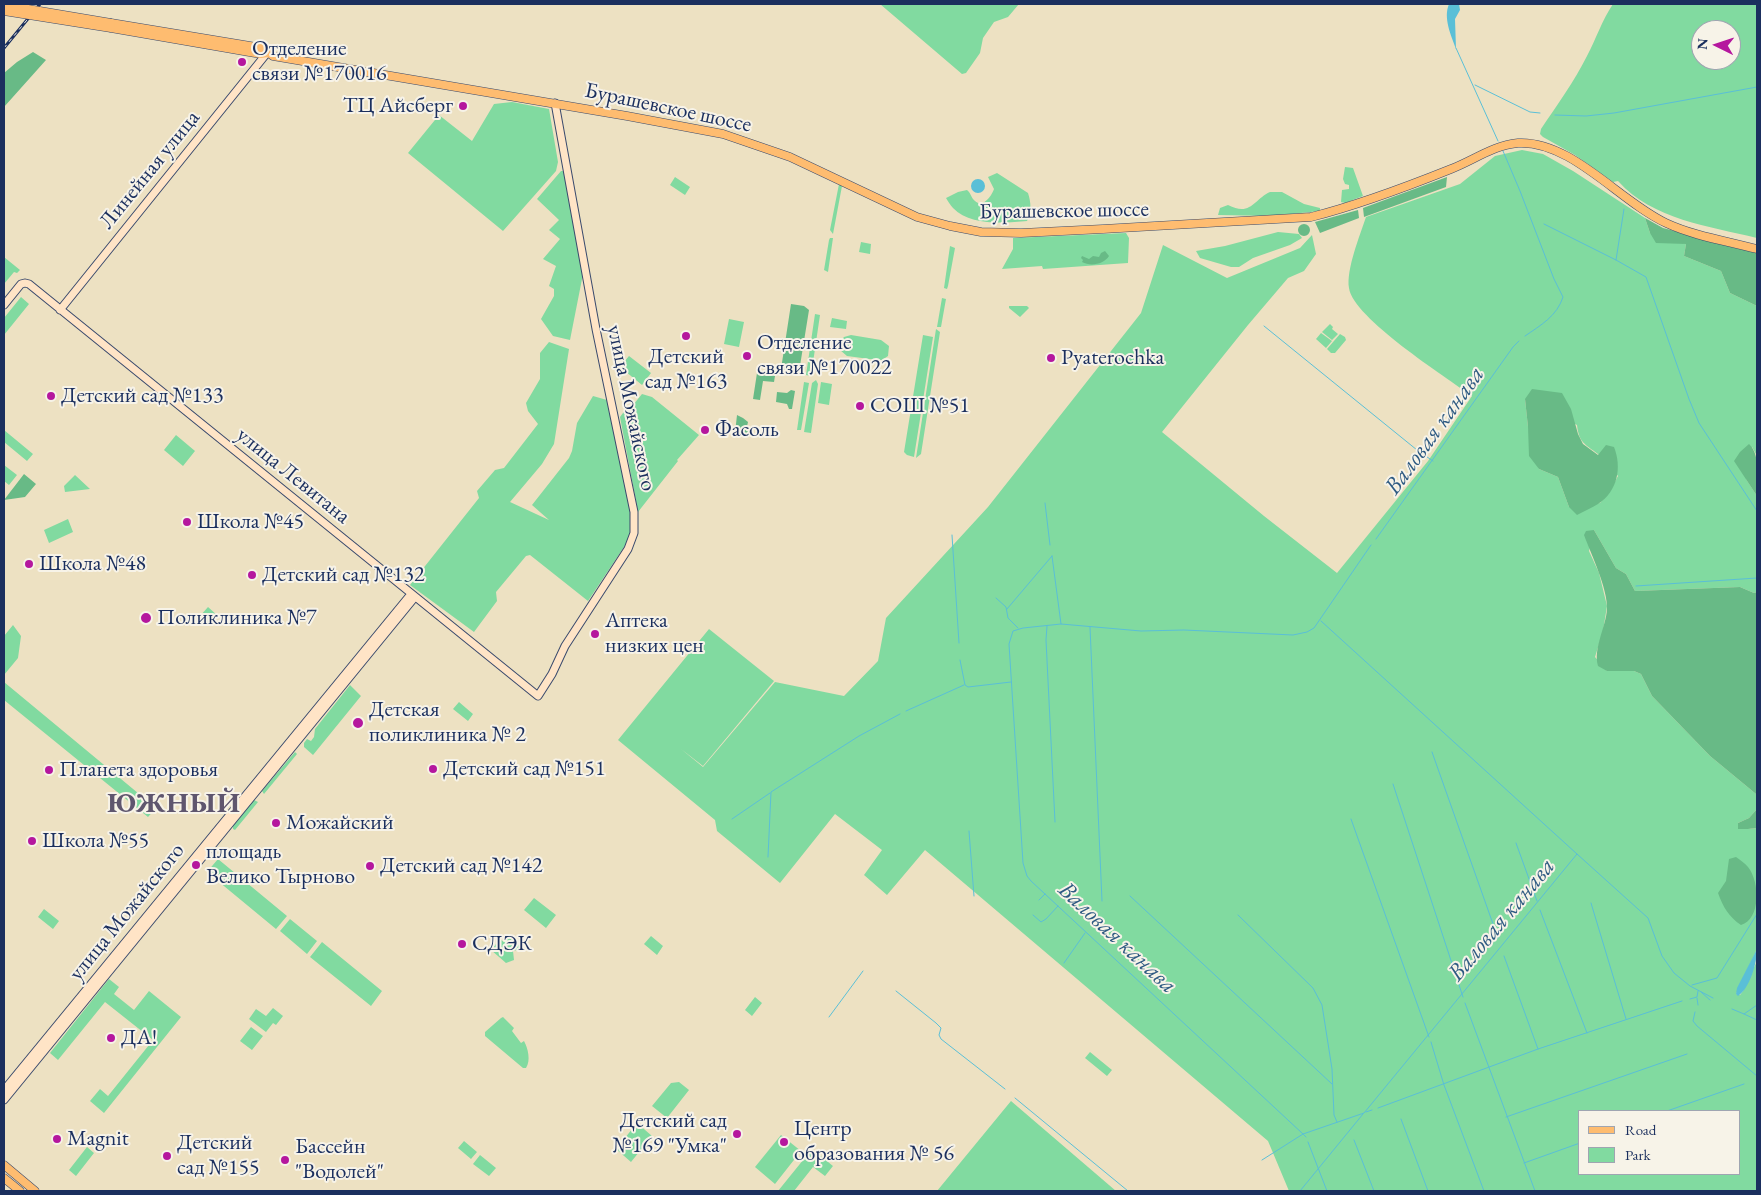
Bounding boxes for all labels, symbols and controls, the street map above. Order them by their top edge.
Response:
north arrow [1691,20,1741,70]
place label: Отделение связи №170016 [252,36,387,88]
text: N [1693,38,1711,50]
marker: Отделение связи №170016 [236,56,248,68]
street label: Бурашевское шоссе [582,77,754,139]
place label: ТЦ Айсберг [343,93,453,119]
marker: ТЦ Айсберг [457,100,469,112]
street label: Линейная улица [94,105,206,235]
street label: Бурашевское шоссе [979,196,1149,226]
street label: улица Можайского [600,322,662,494]
marker: Детский сад №163 [680,330,692,342]
place label: Отделение связи №170022 [757,330,892,382]
place label: Детский сад №163 [645,344,727,396]
place label: Pyaterochka [1061,345,1164,371]
marker: Отделение связи №170022 [741,350,753,362]
marker: Pyaterochka [1045,352,1057,364]
water label: Валовая канава [1379,361,1491,501]
place label: Детский сад №133 [61,383,223,409]
marker: Детский сад №133 [45,390,57,402]
place label: СОШ №51 [870,393,970,419]
marker: СОШ №51 [854,400,866,412]
place label: Фасоль [715,417,779,443]
street label: улица Левитана [231,422,355,530]
marker: Фасоль [699,424,711,436]
place label: Школа №45 [197,509,304,535]
marker: Школа №45 [181,516,193,528]
place label: Школа №48 [39,551,146,577]
marker: Школа №48 [23,558,35,570]
place label: Детский сад №132 [262,562,424,588]
marker: Детский сад №132 [246,569,258,581]
place label: Поликлиника №7 [157,605,317,631]
place label: Аптека низких цен [605,608,704,660]
marker: Поликлиника №7 [139,611,153,625]
marker: Аптека низких цен [589,628,601,640]
place label: Детская поликлиника № 2 [369,697,526,748]
marker: Детская поликлиника № 2 [351,716,365,730]
place label: Детский сад №151 [443,756,605,782]
place label: Планета здоровья [59,757,218,783]
marker: Детский сад №151 [427,763,439,775]
marker: Планета здоровья [43,764,55,776]
district label: ЮЖНЫЙ [106,787,242,821]
place label: Можайский [286,810,394,836]
marker: Можайский [270,817,282,829]
place label: Школа №55 [42,828,149,854]
marker: Школа №55 [26,835,38,847]
street label: улица Можайского [63,838,191,986]
place label: площадь Велико Тырново [206,839,355,890]
place label: Детский сад №142 [380,853,542,879]
water label: Валовая канава [1442,853,1562,987]
marker: площадь Велико Тырново [190,859,202,871]
marker: Детский сад №142 [364,860,376,872]
water label: Валовая канава [1052,876,1182,1000]
place label: СДЭК [472,931,532,957]
marker: СДЭК [456,938,468,950]
place label: ДА! [121,1025,157,1051]
marker: ДА! [105,1032,117,1044]
place label: Детский сад №169 "Умка" [613,1108,727,1160]
legend [1578,1110,1741,1175]
place label: Центр образования № 56 [794,1116,954,1168]
text: Road [1625,1120,1656,1139]
place label: Magnit [67,1126,129,1152]
marker: Детский сад №169 "Умка" [731,1128,743,1140]
place label: Детский сад №155 [177,1130,260,1182]
marker: Magnit [51,1133,63,1145]
place label: Бассейн "Водолей" [295,1134,384,1186]
marker: Центр образования № 56 [778,1136,790,1148]
text: Park [1625,1145,1651,1164]
marker: Детский сад №155 [161,1150,173,1162]
marker: Бассейн "Водолей" [279,1154,291,1166]

